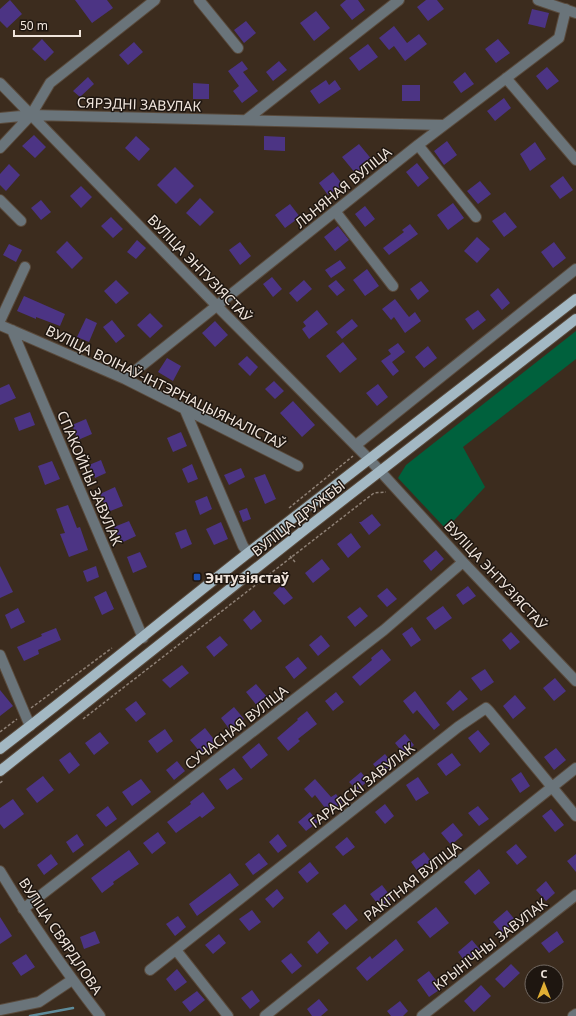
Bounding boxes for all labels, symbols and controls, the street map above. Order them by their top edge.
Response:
scale bar [14,12,80,38]
text: 50 m [20,17,48,34]
street label: СЯРЭДНІ ЗАВУЛАК [76,92,202,116]
street label: ЛЬНЯНАЯ ВУЛІЦА [291,142,395,232]
street label: ВУЛІЦА ЭНТУЗІЯСТАЎ [144,210,257,326]
street label: ВУЛІЦА ВОІНАЎ-ІНТЭРНАЦЫЯНАЛІСТАЎ [43,320,290,454]
street label: СПАКОЙНЫ ЗАВУЛАК [53,408,127,549]
street label: ВУЛІЦА ДРУЖБЫ [247,476,349,560]
street label: ВУЛІЦА ЭНТУЗІЯСТАЎ [440,516,552,634]
place label: Энтузіястаў [205,568,289,587]
marker: Энтузіястаў [192,572,202,582]
street label: СУЧАСНАЯ ВУЛІЦА [180,681,292,773]
street label: ГАРАДСКІ ЗАВУЛАК [306,738,419,832]
street label: РАКІТНАЯ ВУЛІЦА [359,837,465,925]
street label: ВУЛІЦА СВЯРДЛОВА [15,874,107,998]
street label: КРЫНІЧНЫ ЗАВУЛАК [429,893,551,995]
north arrow [524,964,564,1004]
text: С [540,966,548,981]

